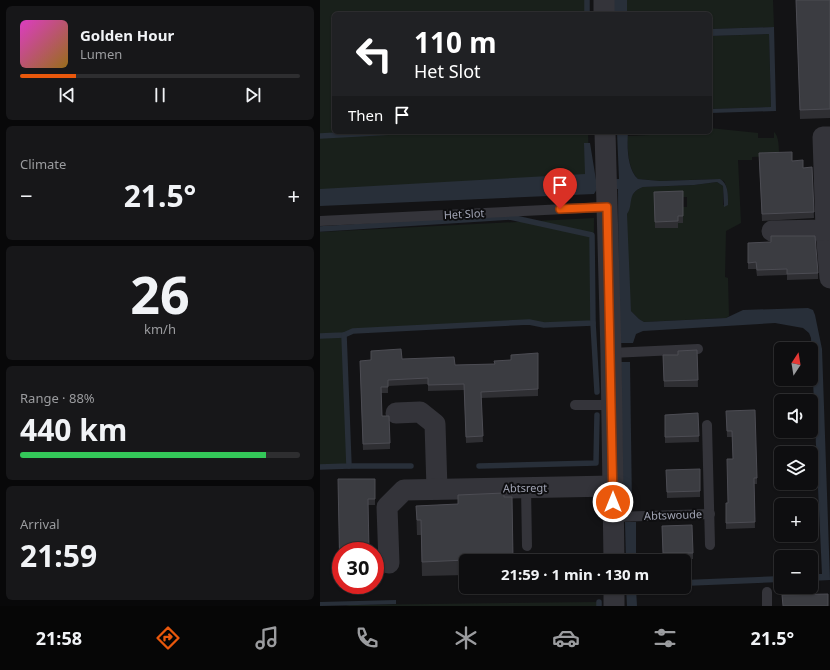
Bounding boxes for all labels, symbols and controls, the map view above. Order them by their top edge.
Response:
text: 110 m [414,23,497,61]
text: Golden Hour [80,25,174,45]
icon: left [348,28,400,80]
text: Lumen [80,45,122,63]
text: Het Slot [414,59,481,83]
icon: previous [56,84,78,106]
icon: pause [149,84,171,106]
icon: next [242,84,264,106]
icon: arrive [391,104,413,126]
text: Then [348,105,383,125]
text: Climate [20,155,66,173]
pin [543,168,577,209]
icon: arrive [549,174,571,196]
text: 21.5° [124,175,196,216]
text: − [20,180,33,210]
text: + [287,180,300,210]
street label: Het Slot [443,205,485,222]
text: 26 [130,258,190,329]
text: km/h [144,320,176,338]
north arrow [774,342,818,386]
map controls [774,342,818,594]
text: Range · 88% [20,389,95,407]
button: sound [774,394,818,438]
text: 440 km [20,409,127,450]
button: layers [774,446,818,490]
street label: Abtsregt [503,480,547,495]
position arrow [592,481,634,523]
button: + [774,498,818,542]
street label: Abtswoude [644,506,702,523]
text: Arrival [20,515,60,533]
text: 21:59 [20,535,97,576]
speed limit sign: 30 [332,542,384,594]
button: − [774,550,818,594]
text: 21:59 · 1 min · 130 m [501,564,649,584]
icon: directions [154,624,182,652]
icon: music [253,624,281,652]
icon: phone [353,624,381,652]
icon: climate [452,624,480,652]
icon: car [552,624,580,652]
icon: filters [651,624,679,652]
text: 21:58 [36,626,82,650]
text: 21.5° [751,626,794,650]

